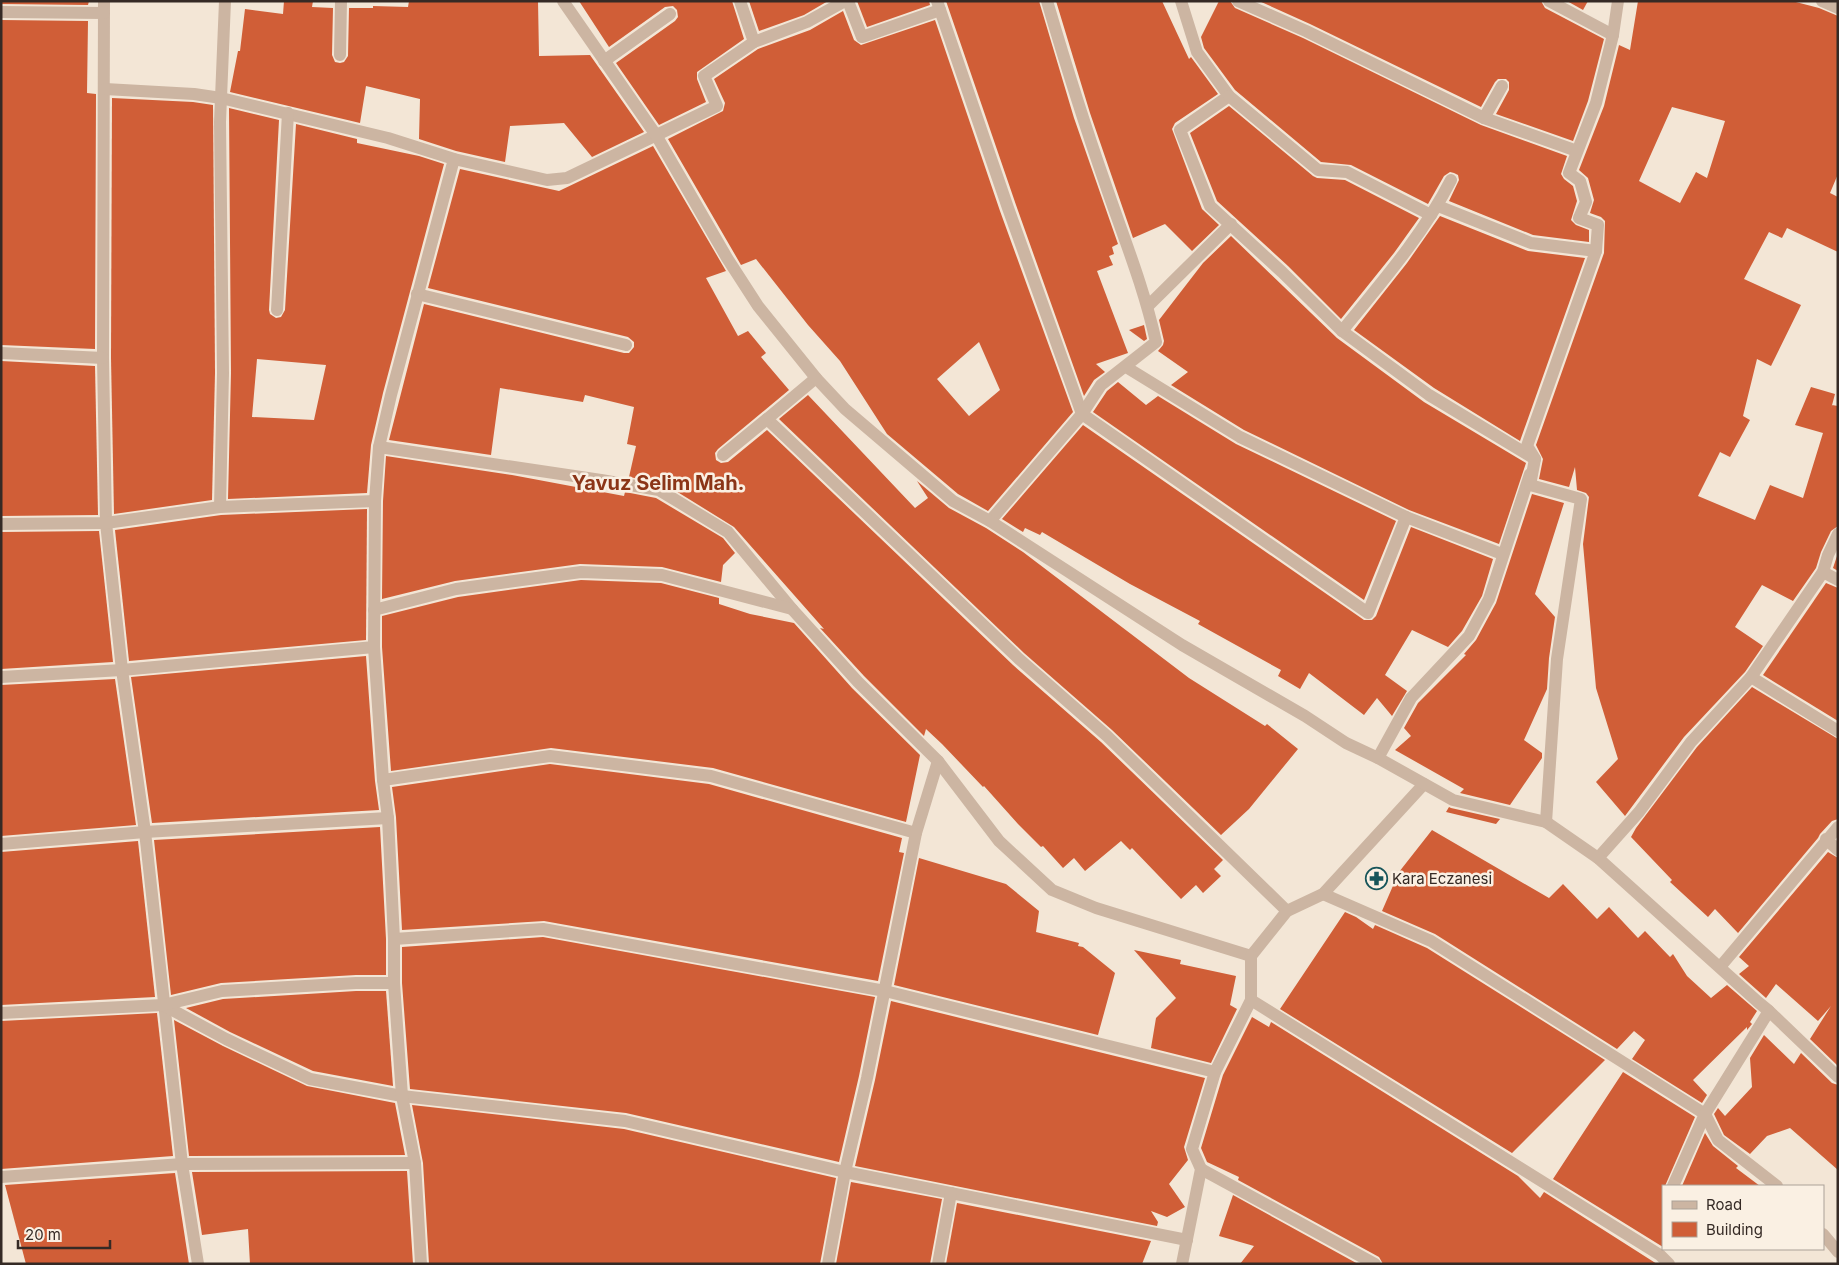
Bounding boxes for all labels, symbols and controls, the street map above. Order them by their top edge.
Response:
district label: Yavuz Selim Mah. [572,471,744,495]
pharmacy icon: Kara Eczanesi [1364,867,1388,891]
place label: Kara Eczanesi [1392,869,1492,888]
legend [1662,1185,1824,1250]
text: Road [1706,1195,1742,1214]
scale bar [18,1218,110,1250]
text: Building [1706,1220,1763,1239]
text: 20 m [25,1225,61,1244]

